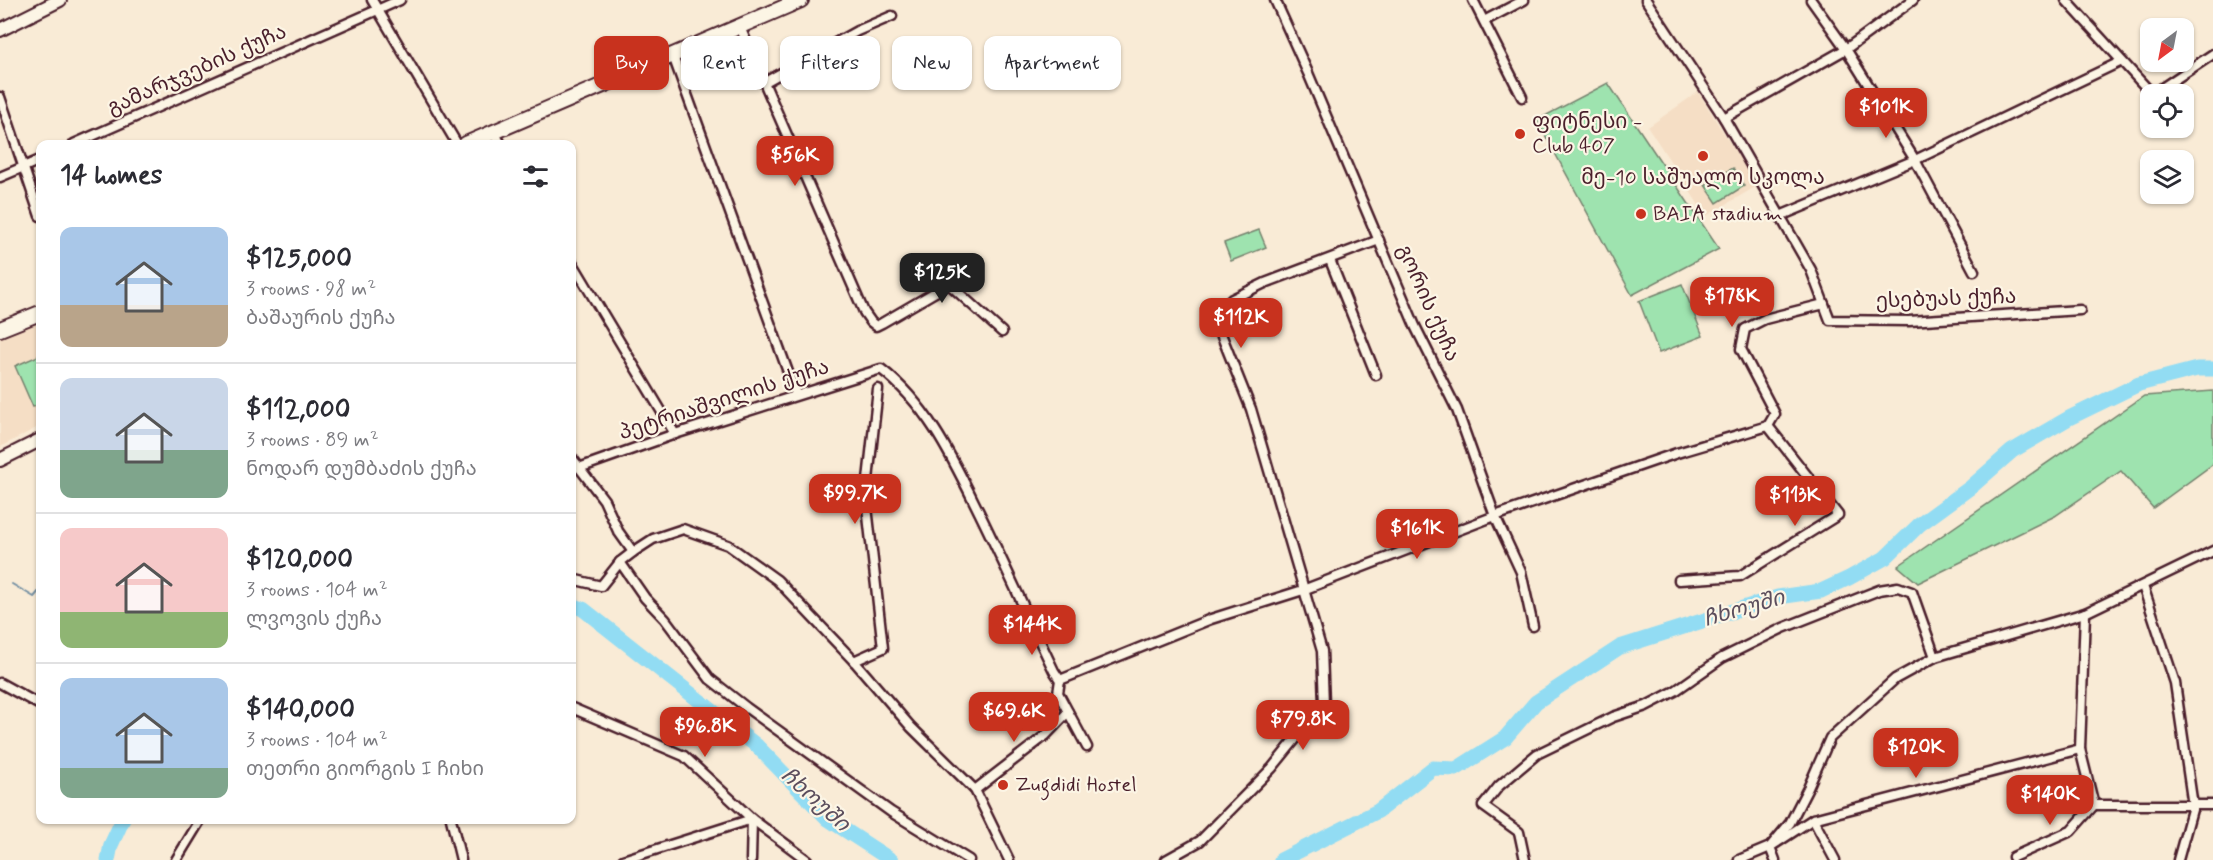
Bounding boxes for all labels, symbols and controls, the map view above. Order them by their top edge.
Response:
street label: გამარჯვების ქუჩა [103,18,291,122]
north arrow [2140,18,2194,72]
map controls [2140,18,2194,204]
chip: Buy [594,36,669,90]
chip: Rent [681,36,768,90]
chip: Filters [780,36,880,90]
chip: New [892,36,972,90]
chip: Apartment [984,36,1121,90]
button: locate [2140,84,2194,138]
pin: $101K [1844,88,1928,139]
text: $101K [1859,94,1913,121]
place label: ფიტნესი - Club 407 [1532,108,1642,160]
marker: ფიტნესი - Club 407 [1513,127,1527,141]
pin: $56K [759,136,831,187]
text: $56K [771,142,819,169]
marker: მე-10 საშუალო სკოლა [1696,149,1710,163]
button: layers [2140,150,2194,204]
text: 14 homes [60,159,162,193]
icon: filters [519,160,552,193]
place label: მე-10 საშუალო სკოლა [1581,164,1825,192]
place label: BAIA stadium [1653,200,1783,228]
marker: BAIA stadium [1634,207,1648,221]
street label: გორის ქუჩა [1390,240,1466,366]
text: $125,000 [246,242,352,276]
icon: home [108,251,180,323]
pin: $125K [900,253,984,304]
text: $125K [914,259,970,286]
text: 3 rooms · 98 m² [246,276,376,303]
pin: $178K [1690,277,1774,328]
text: $178K [1704,283,1760,310]
street label: ესებუას ქუჩა [1875,283,2017,315]
pin: $112K [1199,298,1283,349]
text: $112K [1213,304,1269,331]
text: ბაშაურის ქუჩა [246,305,396,332]
street label: პეტრიაშვილის ქუჩა [615,353,833,447]
text: $112,000 [246,393,350,427]
icon: home [108,402,180,474]
text: 3 rooms · 89 m² [246,427,379,454]
text: ნოდარ დუმბაძის ქუჩა [246,456,477,483]
pin: $99.7K [806,474,904,525]
pin: $113K [1753,476,1837,527]
text: $99.7K [823,480,887,507]
text: $113K [1769,482,1821,509]
pin: $161K [1375,509,1459,560]
text: $161K [1390,515,1444,542]
text: $120,000 [246,543,353,577]
icon: home [108,552,180,624]
text: 3 rooms · 104 m² [246,577,388,604]
water label: ჩხოუში [1700,584,1789,634]
pin: $144K [990,605,1074,656]
text: ლვოვის ქუჩა [246,606,382,633]
text: $144K [1003,611,1061,638]
pin: $69.6K [965,692,1063,743]
text: $140,000 [246,693,355,727]
text: $69.6K [983,698,1045,725]
pin: $79.8K [1254,700,1352,751]
icon: home [108,702,180,774]
text: $79.8K [1270,706,1336,733]
pin: $96.8K [656,707,754,758]
text: $96.8K [674,713,736,740]
text: 3 rooms · 104 m² [246,727,388,754]
pin: $120K [1874,728,1958,779]
text: $120K [1887,734,1945,761]
text: თეთრი გიორგის I ჩიხი [246,756,484,783]
water label: ჩხოუში [775,762,856,839]
place label: Zugdidi Hostel [1015,771,1137,801]
pin: $140K [2008,775,2092,826]
marker: Zugdidi Hostel [996,778,1010,792]
text: $140K [2021,781,2079,808]

